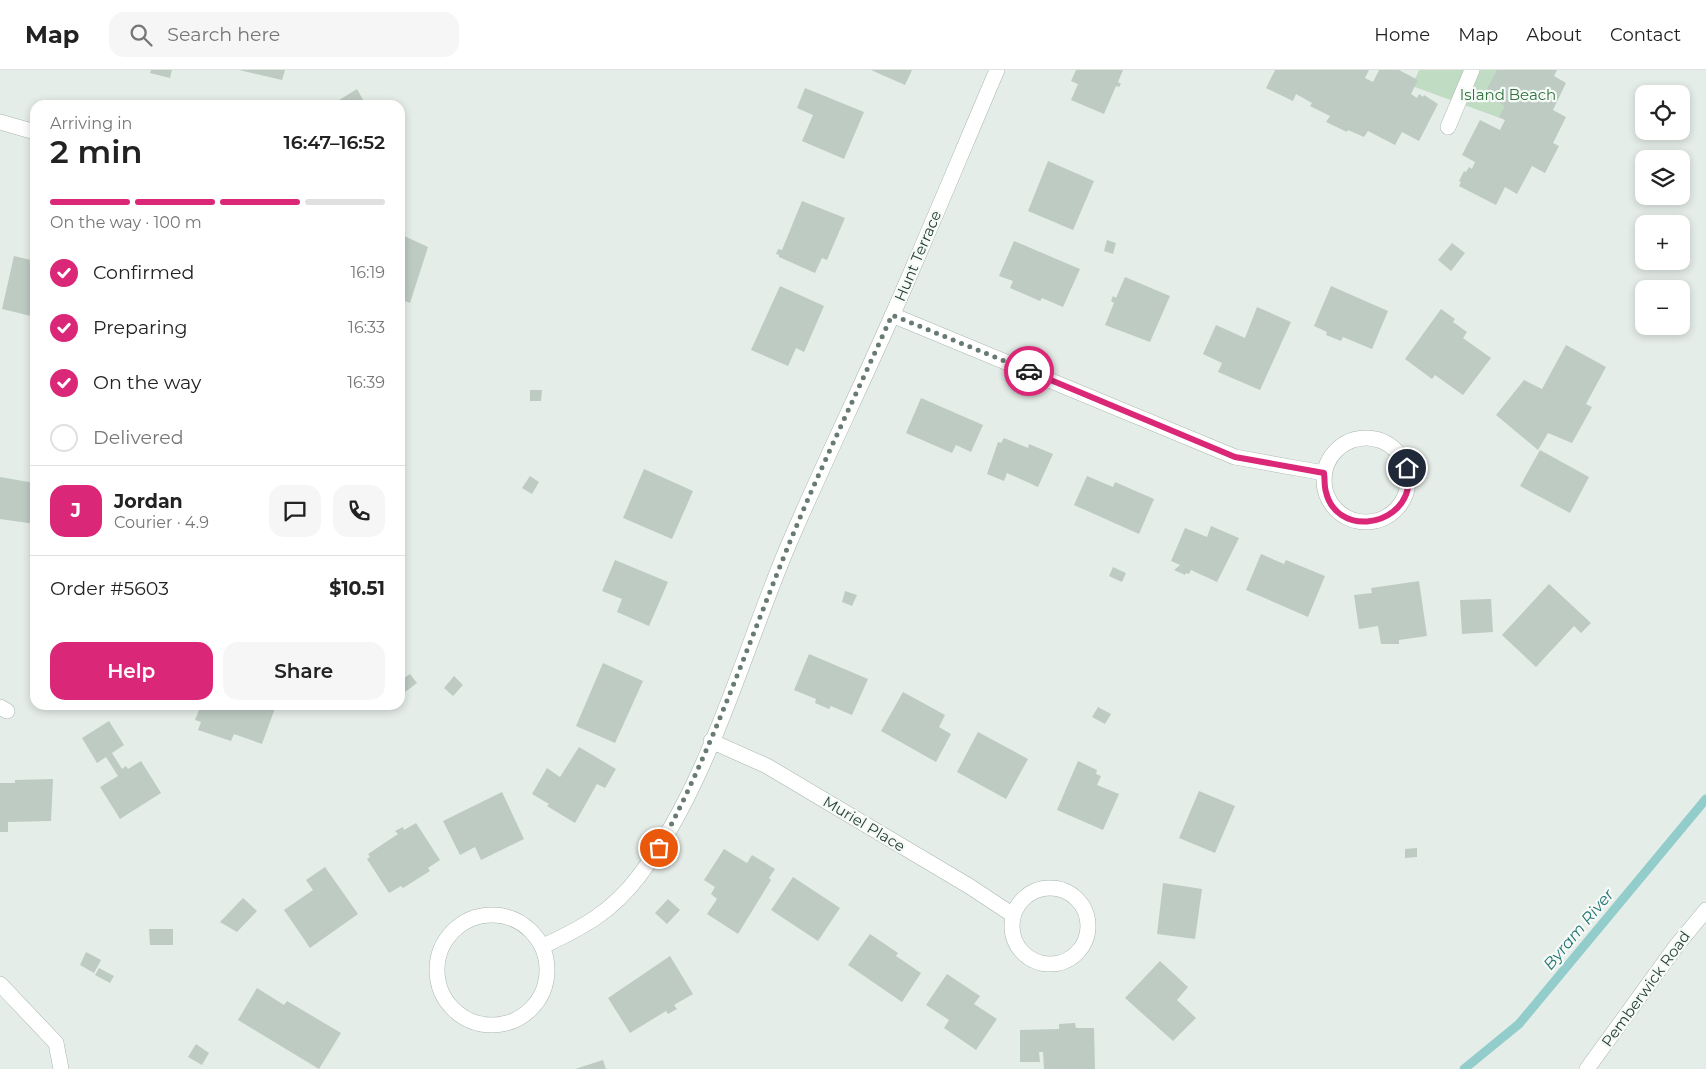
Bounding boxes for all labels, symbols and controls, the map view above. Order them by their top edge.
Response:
search box [109,12,459,57]
text: Map [25,20,79,49]
icon: search [127,21,155,49]
text: Search here [167,23,280,46]
text: Home [1374,24,1430,46]
text: Map [1458,24,1498,46]
text: About [1526,24,1582,46]
text: Contact [1610,24,1681,46]
park label: Island Beach [1460,85,1556,104]
map controls [1635,85,1690,335]
button: locate [1635,85,1690,140]
text: Arriving in [50,114,132,133]
text: 16:47–16:52 [284,131,385,154]
text: 2 min [50,132,142,171]
button: layers [1635,150,1690,205]
street label: Hunt Terrace [890,208,945,304]
text: On the way · 100 m [50,213,202,232]
button: + [1635,215,1690,270]
icon: check [50,259,78,287]
text: Confirmed [93,261,194,284]
text: 16:19 [351,263,385,282]
button: − [1635,280,1690,335]
icon: check [50,314,78,342]
text: Preparing [93,316,188,339]
text: 16:33 [348,318,385,337]
courier [1004,346,1054,396]
icon: car [1015,357,1043,385]
icon: check [50,369,78,397]
text: On the way [93,371,201,394]
text: 16:39 [347,373,385,392]
text: Delivered [93,426,184,449]
pin [1386,447,1428,489]
icon: home [1393,454,1421,482]
button: chat [269,485,321,537]
button: phone [333,485,385,537]
text: Jordan [114,490,183,513]
text: J [71,499,81,522]
text: Courier · 4.9 [114,513,209,532]
text: Order #5603 [50,577,169,600]
text: $10.51 [329,577,385,600]
button: Help [50,642,213,700]
button: Share [223,642,385,700]
street label: Muriel Place [820,792,909,856]
pin [638,827,680,869]
icon: bag [645,834,673,862]
water label: Byram River [1539,885,1618,973]
street label: Pemberwick Road [1597,927,1694,1050]

